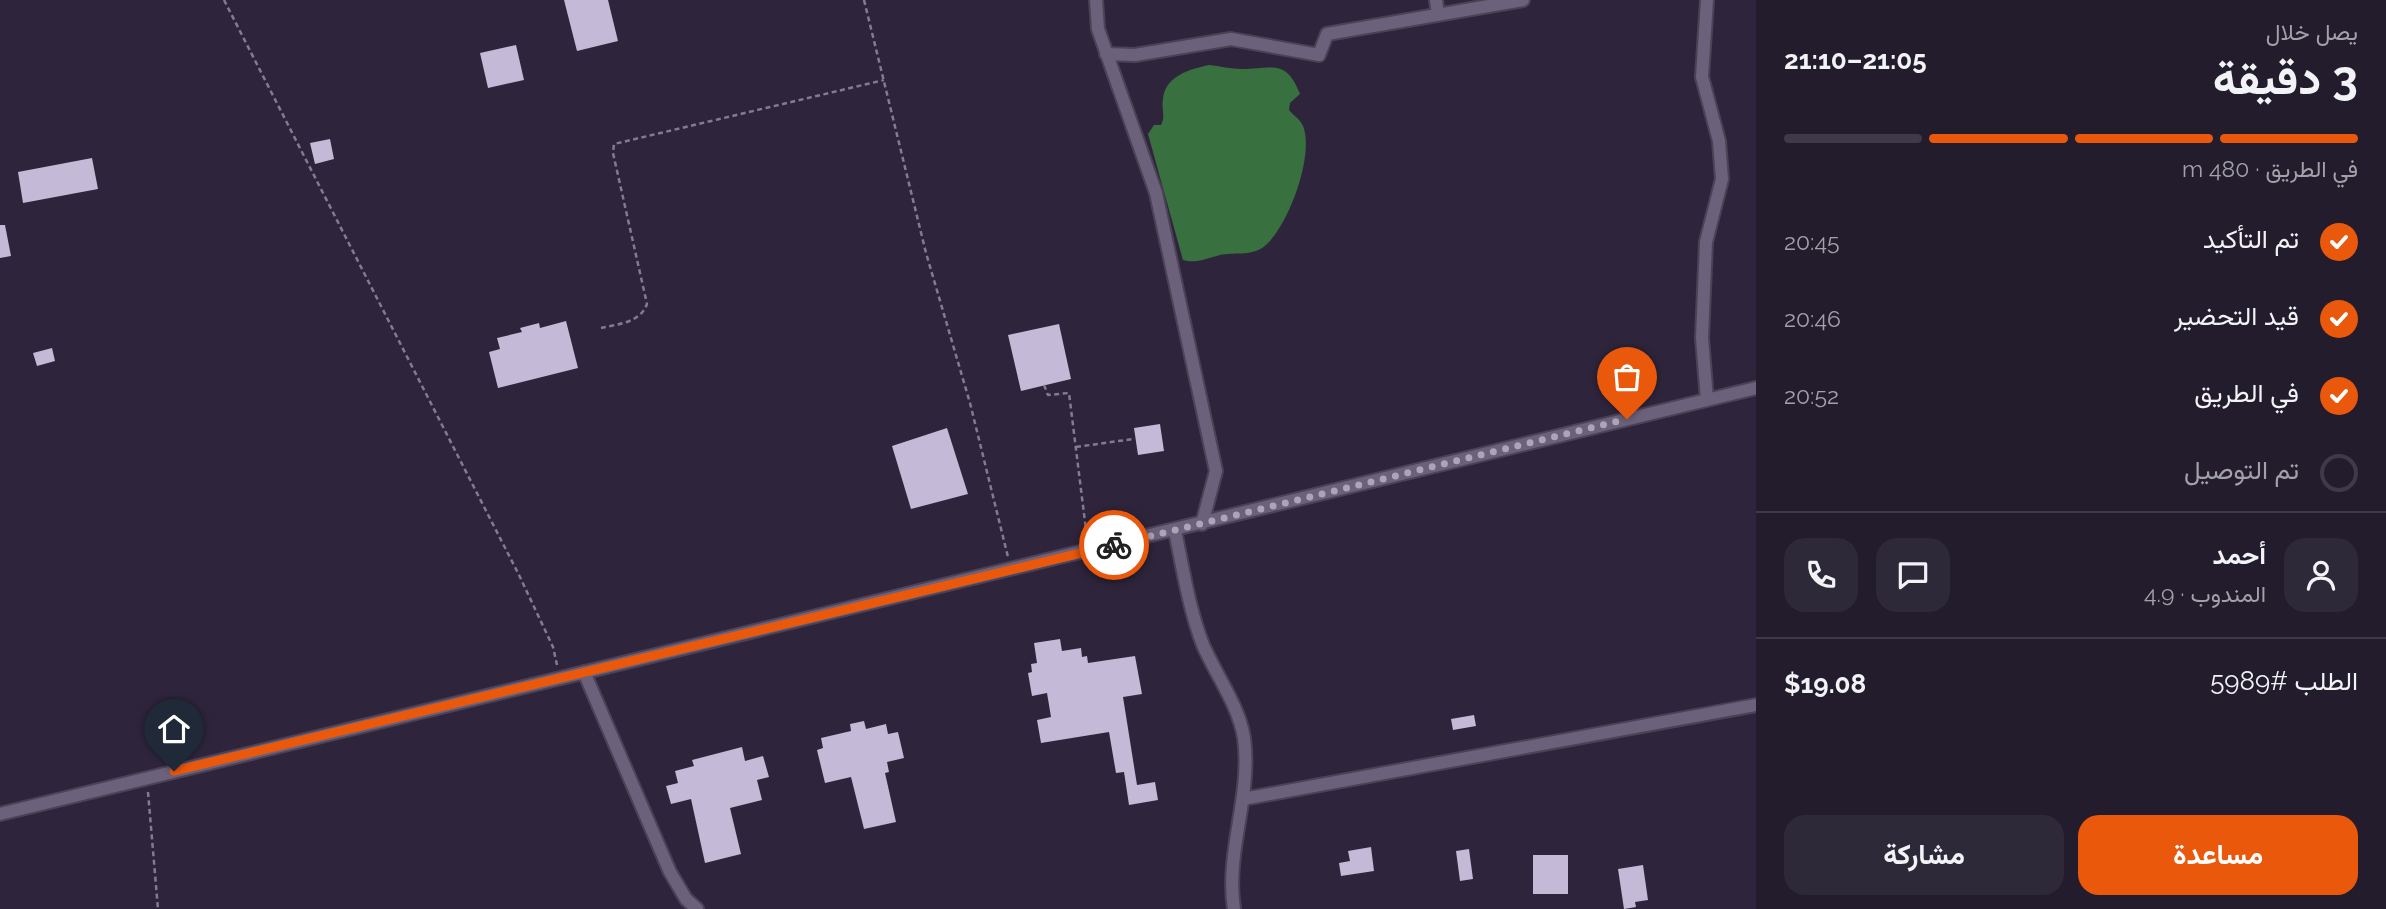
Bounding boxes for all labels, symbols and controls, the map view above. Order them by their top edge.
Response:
text: يصل خلال [2266,18,2358,45]
text: 21:05–21:10 [1784,45,1927,75]
text: 3 دقيقة [2213,51,2358,105]
text: في الطريق · 480 m [2182,155,2358,182]
icon: check [2320,223,2358,261]
text: تم التأكيد [2203,224,2299,254]
text: 20:45 [1784,228,1839,255]
icon: check [2320,300,2358,338]
text: قيد التحضير [2174,301,2299,331]
text: 20:46 [1784,305,1841,332]
pin [1597,347,1657,419]
icon: bag [1608,358,1646,396]
icon: check [2320,377,2358,415]
text: في الطريق [2194,378,2299,408]
text: 20:52 [1784,382,1839,409]
text: تم التوصيل [2184,455,2299,485]
courier [1079,510,1149,580]
icon: bike [1095,526,1133,564]
button: phone [1784,538,1858,612]
button: chat [1876,538,1950,612]
button: person [2284,538,2358,612]
text: أحمد [2213,540,2266,570]
text: المندوب · 4.9 [2144,580,2266,607]
text: الطلب #5989 [2210,666,2358,696]
text: $19.08 [1784,669,1866,699]
pin [144,699,204,771]
icon: home [155,710,193,748]
button: مشاركة [1784,815,2064,895]
button: مساعدة [2078,815,2358,895]

